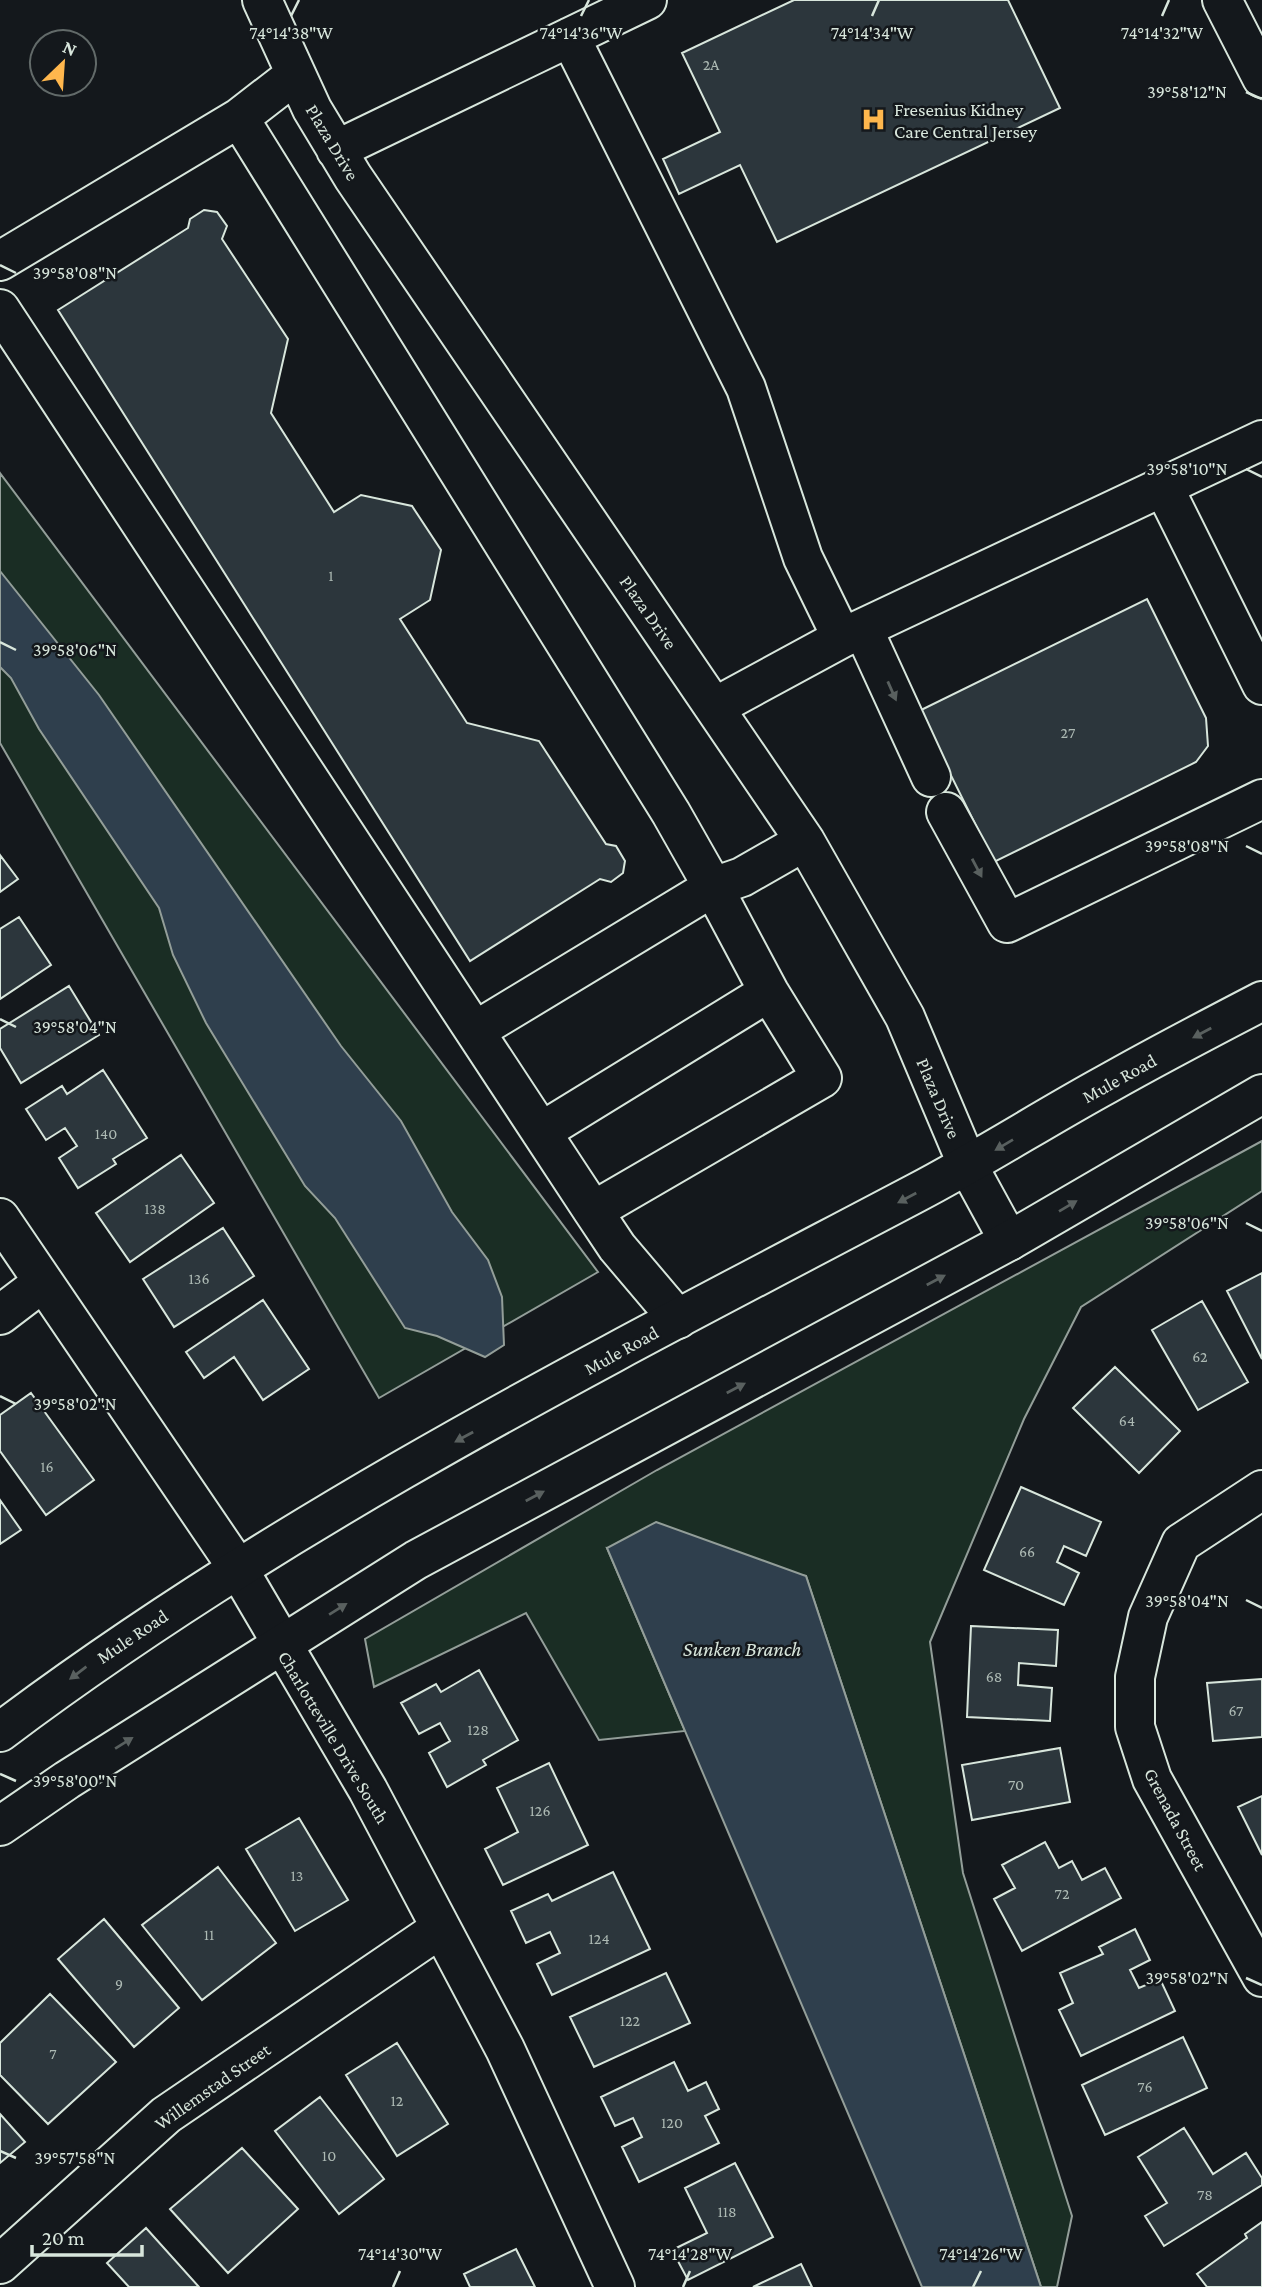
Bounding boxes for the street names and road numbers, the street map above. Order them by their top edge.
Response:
street label: Plaza Drive [302,100,363,184]
street label: Plaza Drive [616,571,682,653]
street label: Mule Road [1079,1050,1160,1107]
street label: Plaza Drive [912,1055,965,1141]
street label: Mule Road [581,1322,662,1379]
street label: Mule Road [93,1605,172,1668]
street label: Charlotteville Drive South [274,1647,393,1827]
street label: Grenada Street [1140,1765,1212,1874]
street label: Willemstad Street [150,2038,275,2134]

